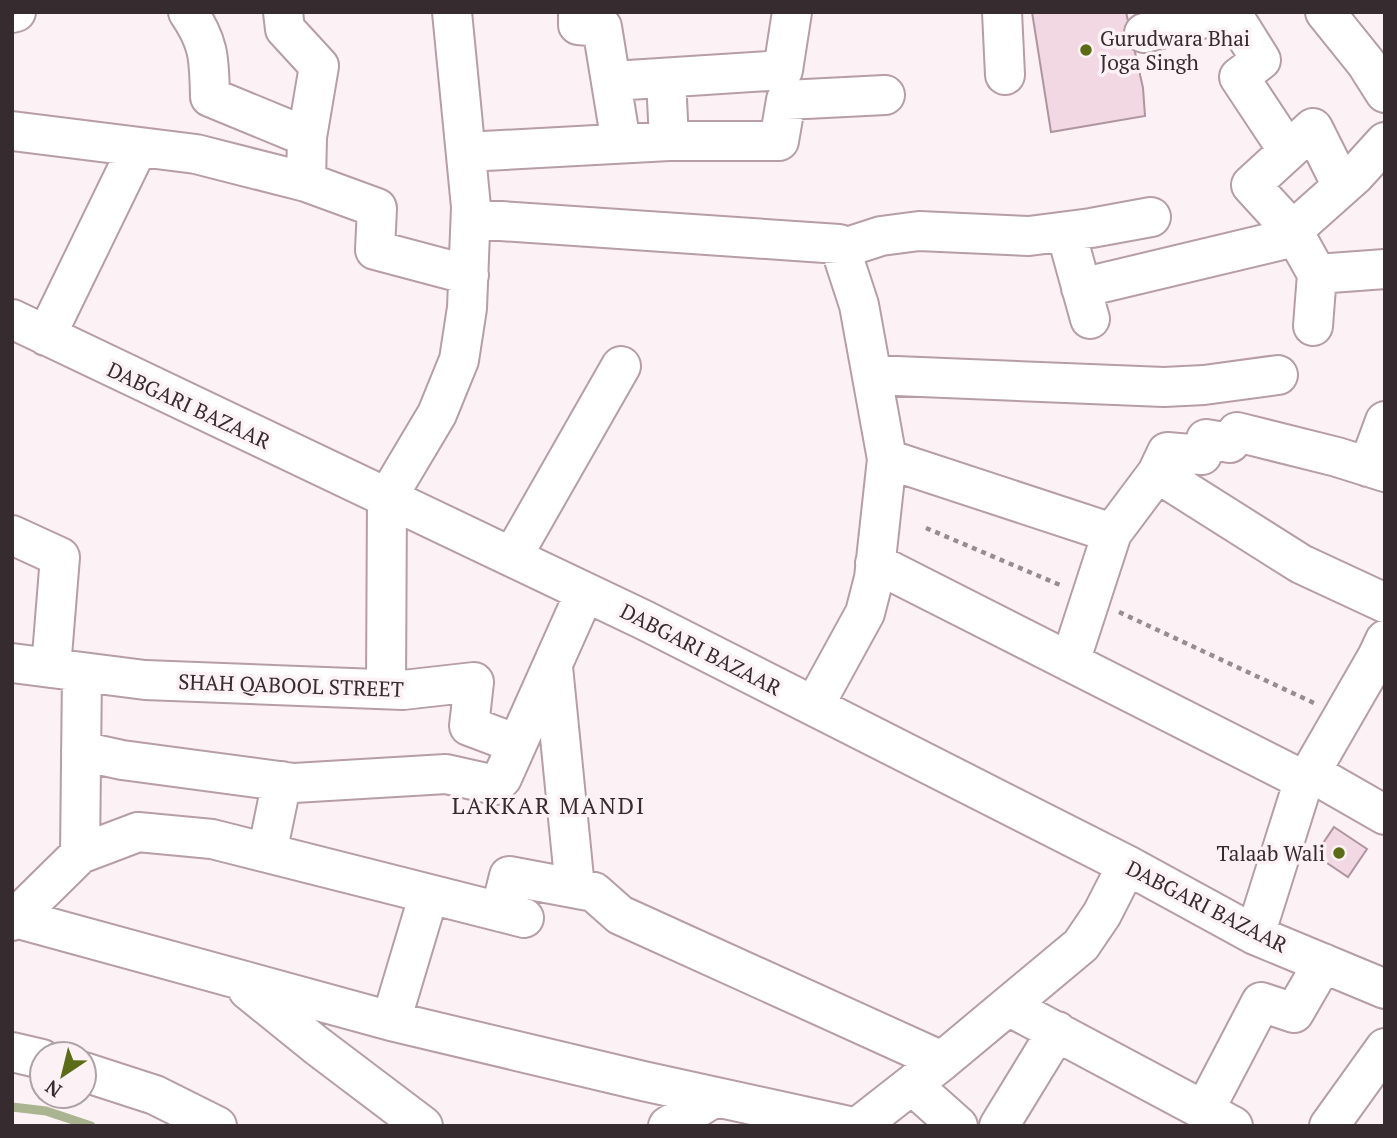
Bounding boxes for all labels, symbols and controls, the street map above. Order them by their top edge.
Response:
place label: Gurudwara Bhai Joga Singh [1100,24,1250,76]
marker: Gurudwara Bhai Joga Singh [1078,42,1094,58]
street label: DABGARI BAZAAR [103,355,276,455]
street label: DABGARI BAZAAR [616,596,787,702]
street label: SHAH QABOOL STREET [178,667,404,703]
district label: LAKKAR MANDI [452,790,646,821]
place label: Talaab Wali [1216,839,1325,867]
marker: Talaab Wali [1331,845,1347,861]
street label: DABGARI BAZAAR [1122,853,1293,959]
north arrow [28,1040,98,1110]
text: N [39,1075,66,1104]

